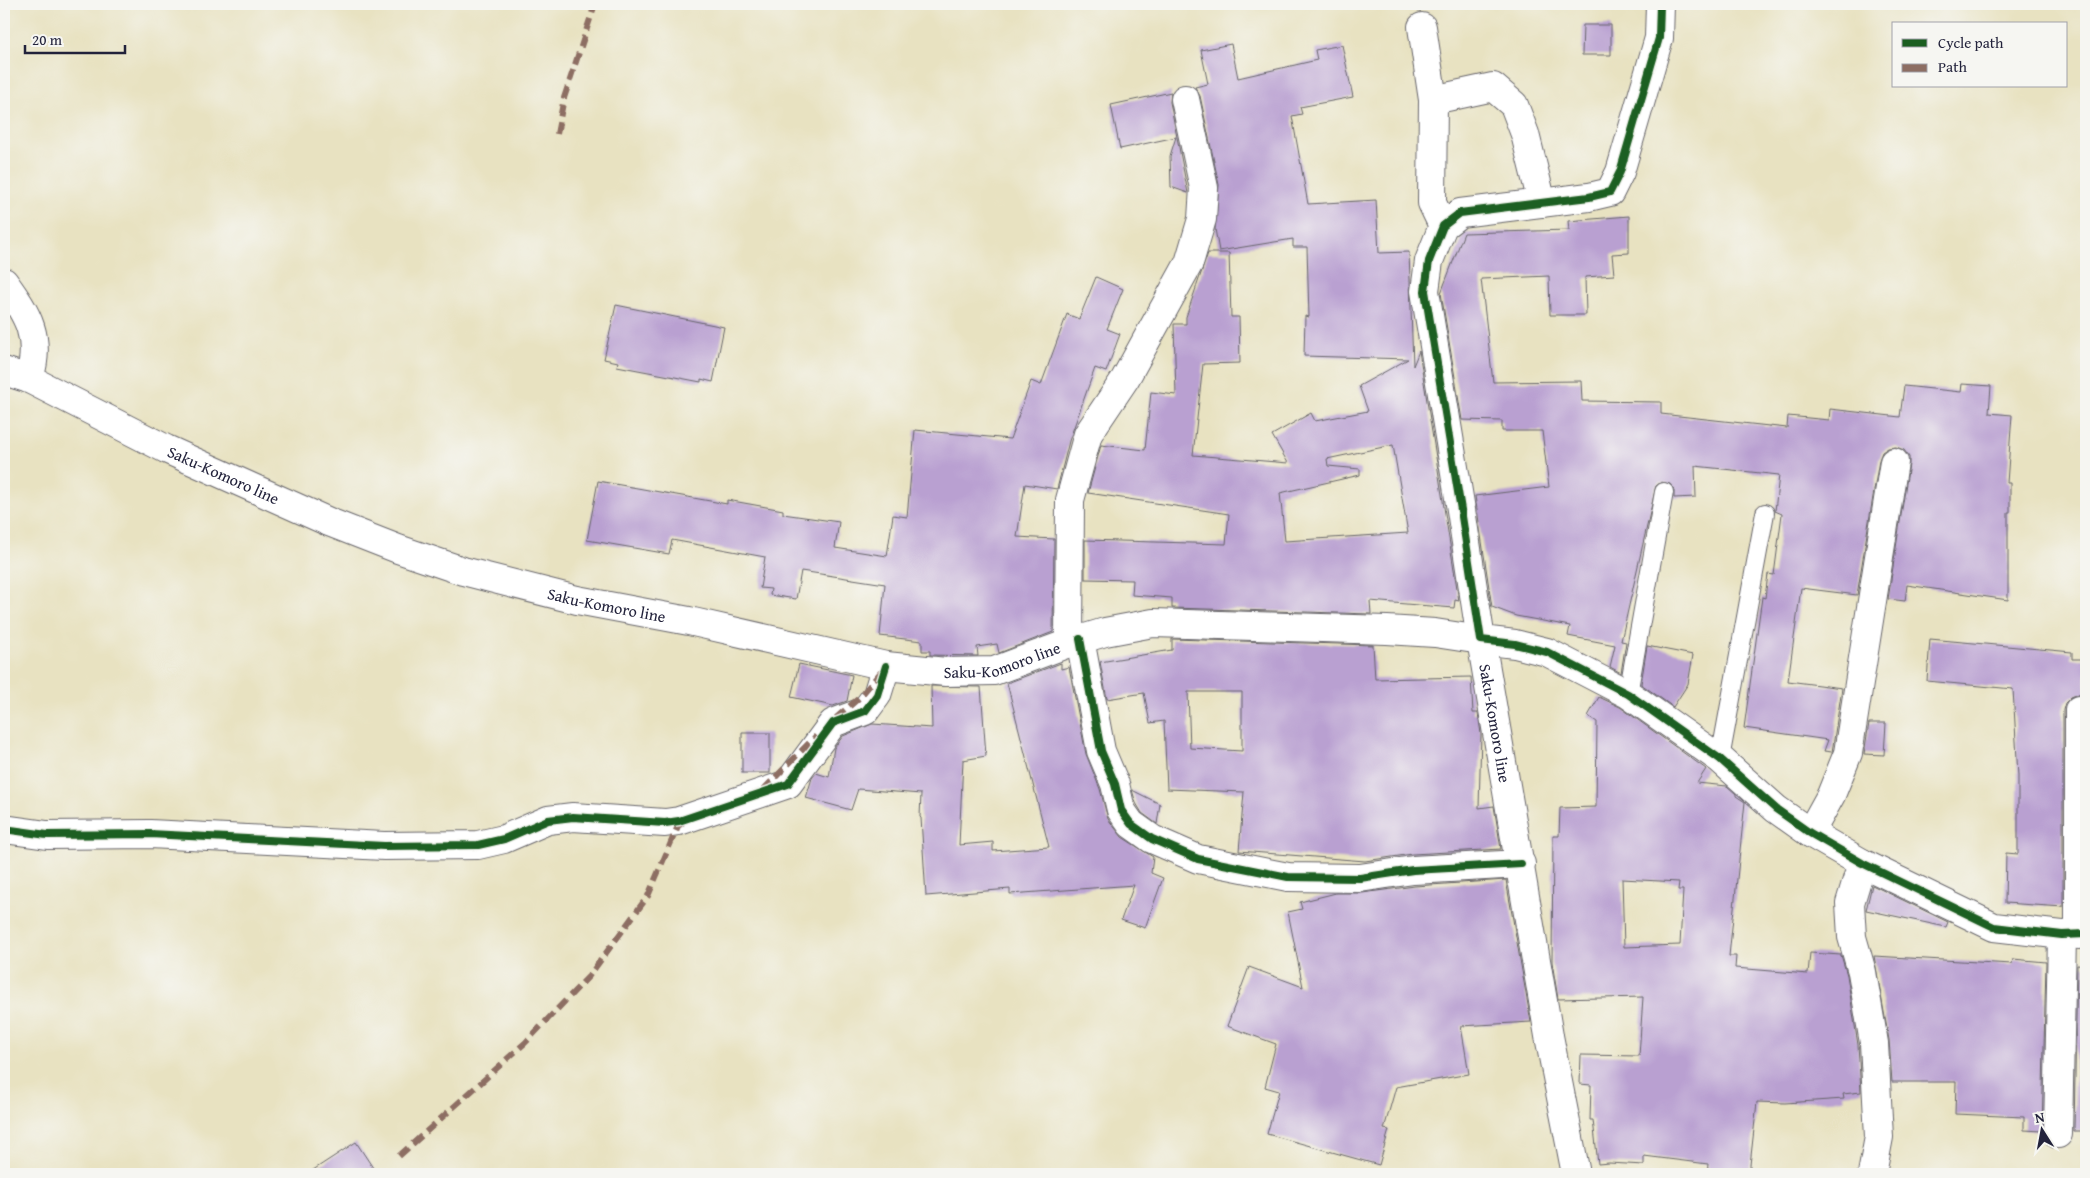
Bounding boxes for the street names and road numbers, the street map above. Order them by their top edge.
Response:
street label: Saku-Komoro line [164,439,283,510]
street label: Saku-Komoro line [545,581,668,628]
street label: Saku-Komoro line [943,635,1064,684]
street label: Saku-Komoro line [1473,662,1517,784]

